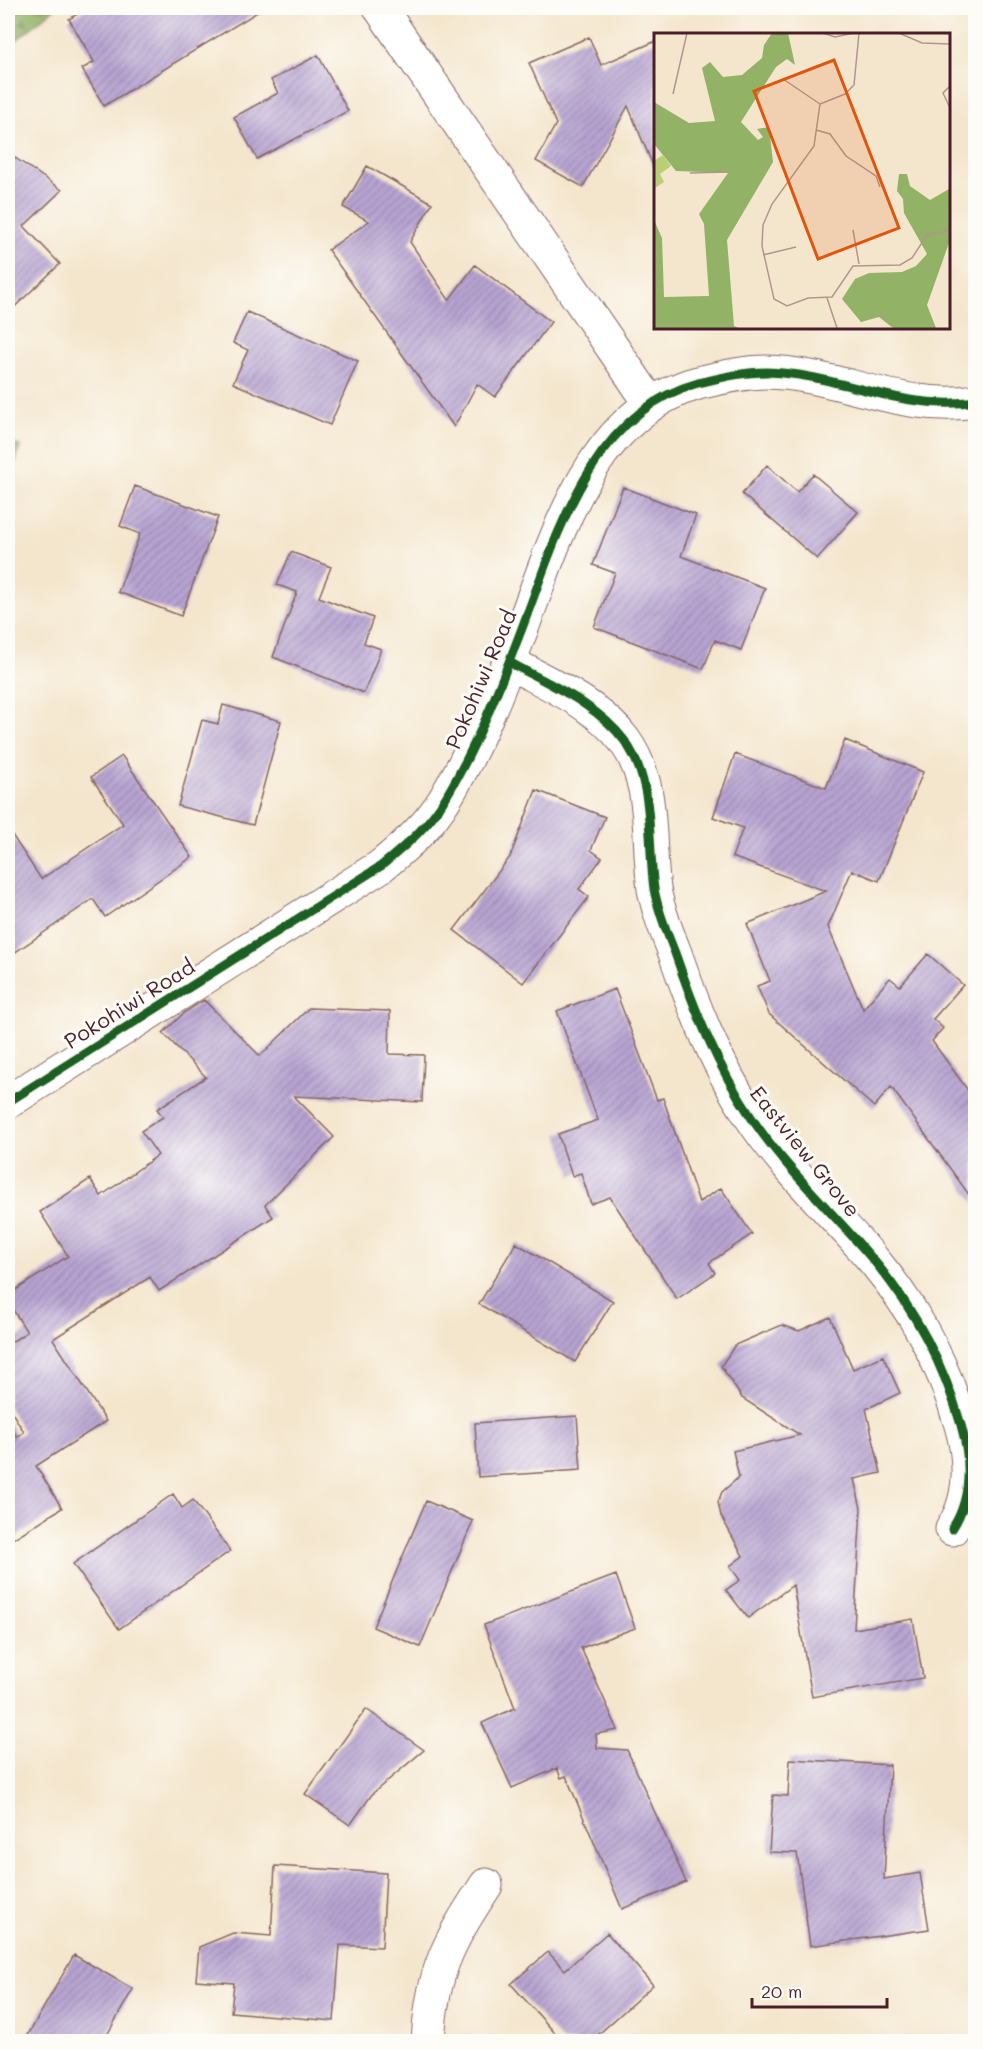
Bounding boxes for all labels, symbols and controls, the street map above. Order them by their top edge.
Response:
inset map [654,33,950,328]
street label: Pokohiwi Road [438,605,522,753]
street label: Pokohiwi Road [59,952,199,1054]
street label: Eastview Grove [745,1080,867,1222]
scale bar [752,1971,887,2009]
text: 20 m [761,1979,802,2003]

